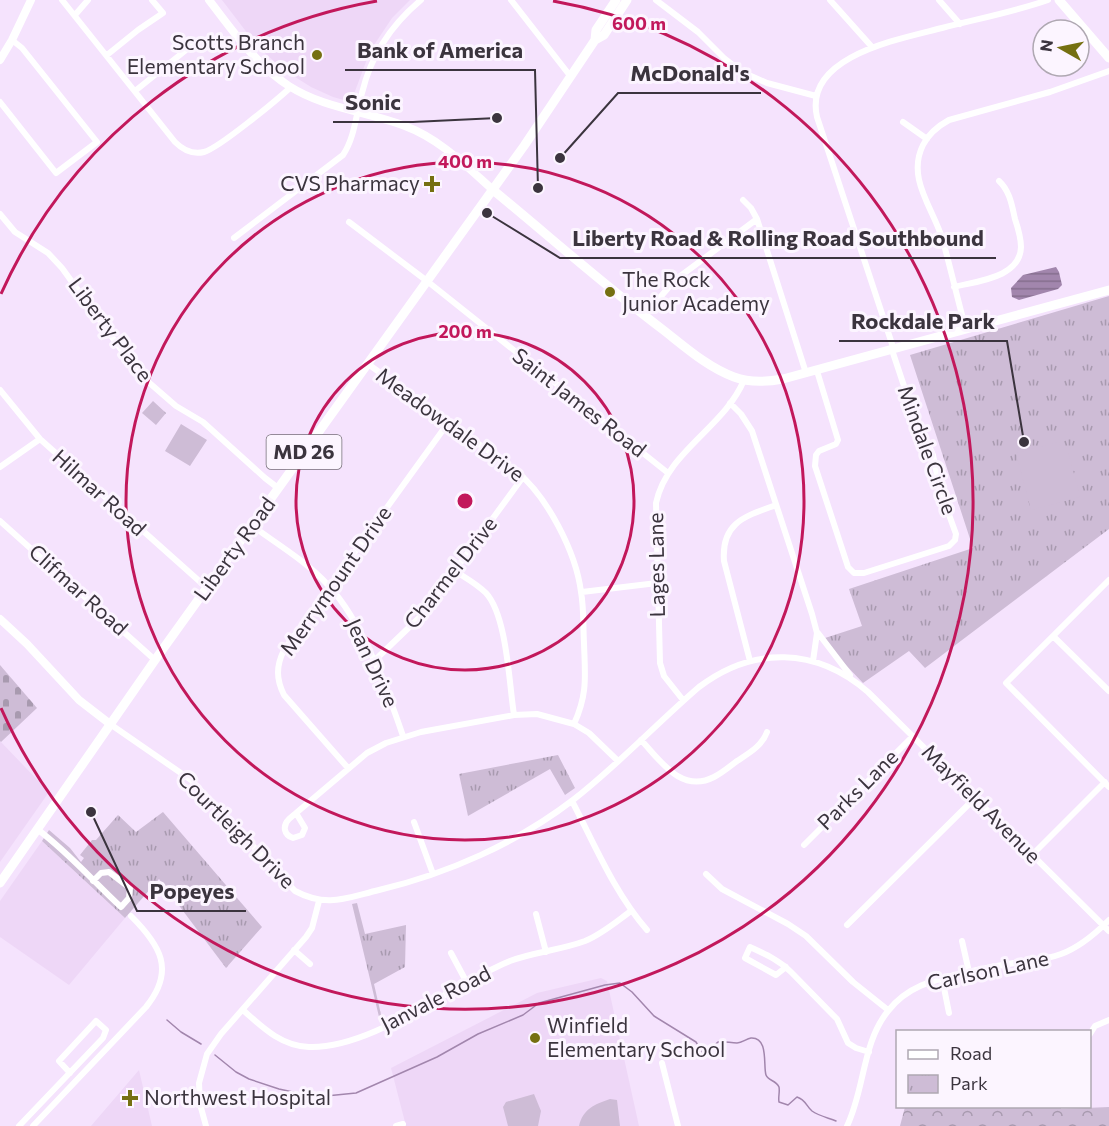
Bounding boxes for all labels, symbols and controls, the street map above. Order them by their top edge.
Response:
text: 600 m [612,12,666,34]
north arrow [1031,18,1091,78]
place label: Scotts Branch Elementary School [127,29,305,78]
callout: Bank of America [345,30,535,70]
text: Bank of America [357,36,523,63]
text: N [1035,38,1056,53]
marker: Scotts Branch Elementary School [310,48,324,62]
callout: McDonald's [618,53,761,93]
text: McDonald's [630,59,750,86]
callout: Sonic [333,82,413,122]
text: Sonic [345,88,401,115]
text: 400 m [438,150,492,172]
place label: CVS Pharmacy [280,170,420,195]
marker: CVS Pharmacy [425,177,439,191]
callout: Liberty Road & Rolling Road Southbound [560,218,996,258]
text: Liberty Road & Rolling Road Southbound [572,224,984,251]
place label: The Rock Junior Academy [622,266,770,315]
street label: Liberty Place [64,272,158,386]
marker: The Rock Junior Academy [603,285,617,299]
callout: Rockdale Park [839,301,1007,341]
text: Rockdale Park [851,307,995,334]
text: 200 m [438,320,492,342]
street label: Saint James Road [508,342,652,462]
street label: Meadowdale Drive [372,362,530,486]
street label: Mindale Circle [893,381,963,518]
road number: MD 26 [266,435,342,469]
street label: Hilmar Road [48,443,152,540]
street label: Liberty Road [188,491,280,605]
centre of rings [455,491,475,511]
street label: Merrymount Drive [274,501,396,660]
street label: Charmel Drive [398,511,501,633]
street label: Lages Lane [642,512,669,618]
street label: Clifmar Road [25,538,134,640]
street label: Jean Drive [342,614,405,711]
street label: Mayfield Avenue [917,738,1047,868]
street label: Parks Lane [811,743,902,834]
street label: Courtleigh Drive [173,765,301,893]
callout: Popeyes [137,871,246,911]
text: Popeyes [150,877,234,904]
street label: Carlson Lane [925,944,1051,995]
street label: Janvale Road [376,959,494,1036]
place label: Winfield Elementary School [547,1012,725,1061]
legend [896,1030,1091,1108]
marker: Winfield Elementary School [528,1031,542,1045]
text: Road [950,1042,992,1064]
text: Park [950,1072,988,1094]
place label: Northwest Hospital [144,1084,331,1109]
marker: Northwest Hospital [121,1089,139,1107]

